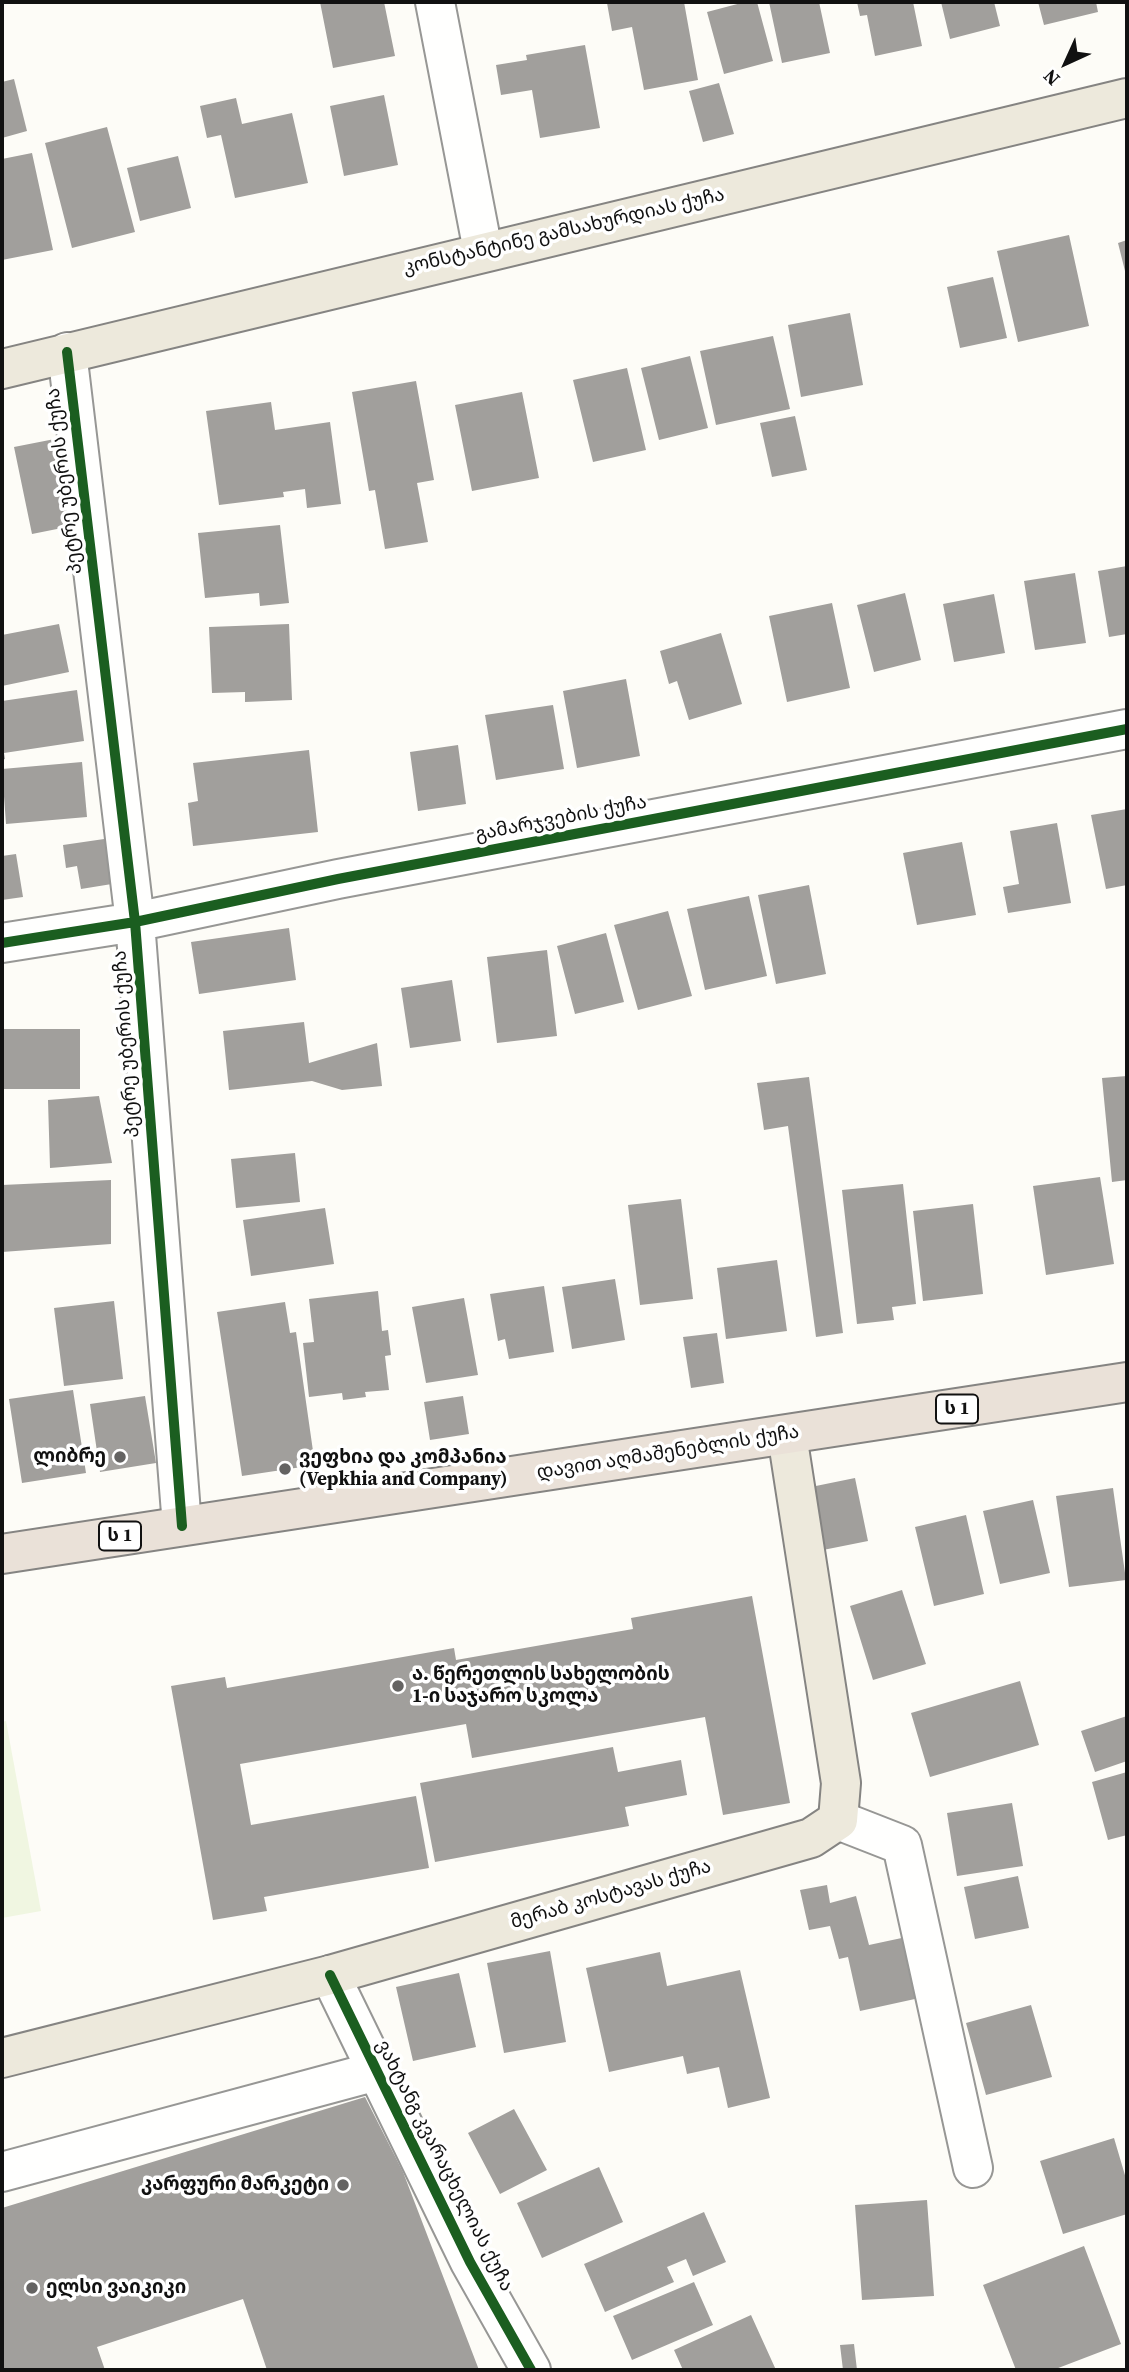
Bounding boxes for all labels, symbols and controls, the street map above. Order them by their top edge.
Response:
north arrow [1031,28,1101,98]
text: N [1037,64,1065,92]
street label: კონსტანტინე გამსახურდიას ქუჩა [401,184,727,280]
street label: პეტრე უბერის ქუჩა [42,387,88,575]
street label: გამარჯვების ქუჩა [473,791,649,847]
street label: პეტრე უბერის ქუჩა [109,950,145,1138]
road number: ს 1 [936,1394,978,1424]
street label: დავით აღმაშენებლის ქუჩა [535,1421,801,1485]
place label: ლიბრე [33,1446,106,1468]
place label: ვეფხია და კომპანია (Vepkhia and Company) [299,1447,507,1491]
marker: ლიბრე [112,1449,128,1465]
marker: ვეფხია და კომპანია (Vepkhia and Company) [277,1461,293,1477]
road number: ს 1 [99,1521,141,1550]
place label: ა. წერეთლის სახელობის 1-ი საჯარო სკოლა [412,1664,670,1708]
marker: ა. წერეთლის სახელობის 1-ი საჯარო სკოლა [390,1678,406,1694]
street label: მერაბ კოსტავას ქუჩა [508,1855,714,1935]
street label: ვახტანგ კვარაცხელიას ქუჩა [370,2036,518,2296]
place label: კარფური მარკეტი [141,2174,329,2196]
marker: კარფური მარკეტი [335,2177,351,2193]
place label: ელსი ვაიკიკი [46,2277,186,2299]
marker: ელსი ვაიკიკი [24,2280,40,2296]

